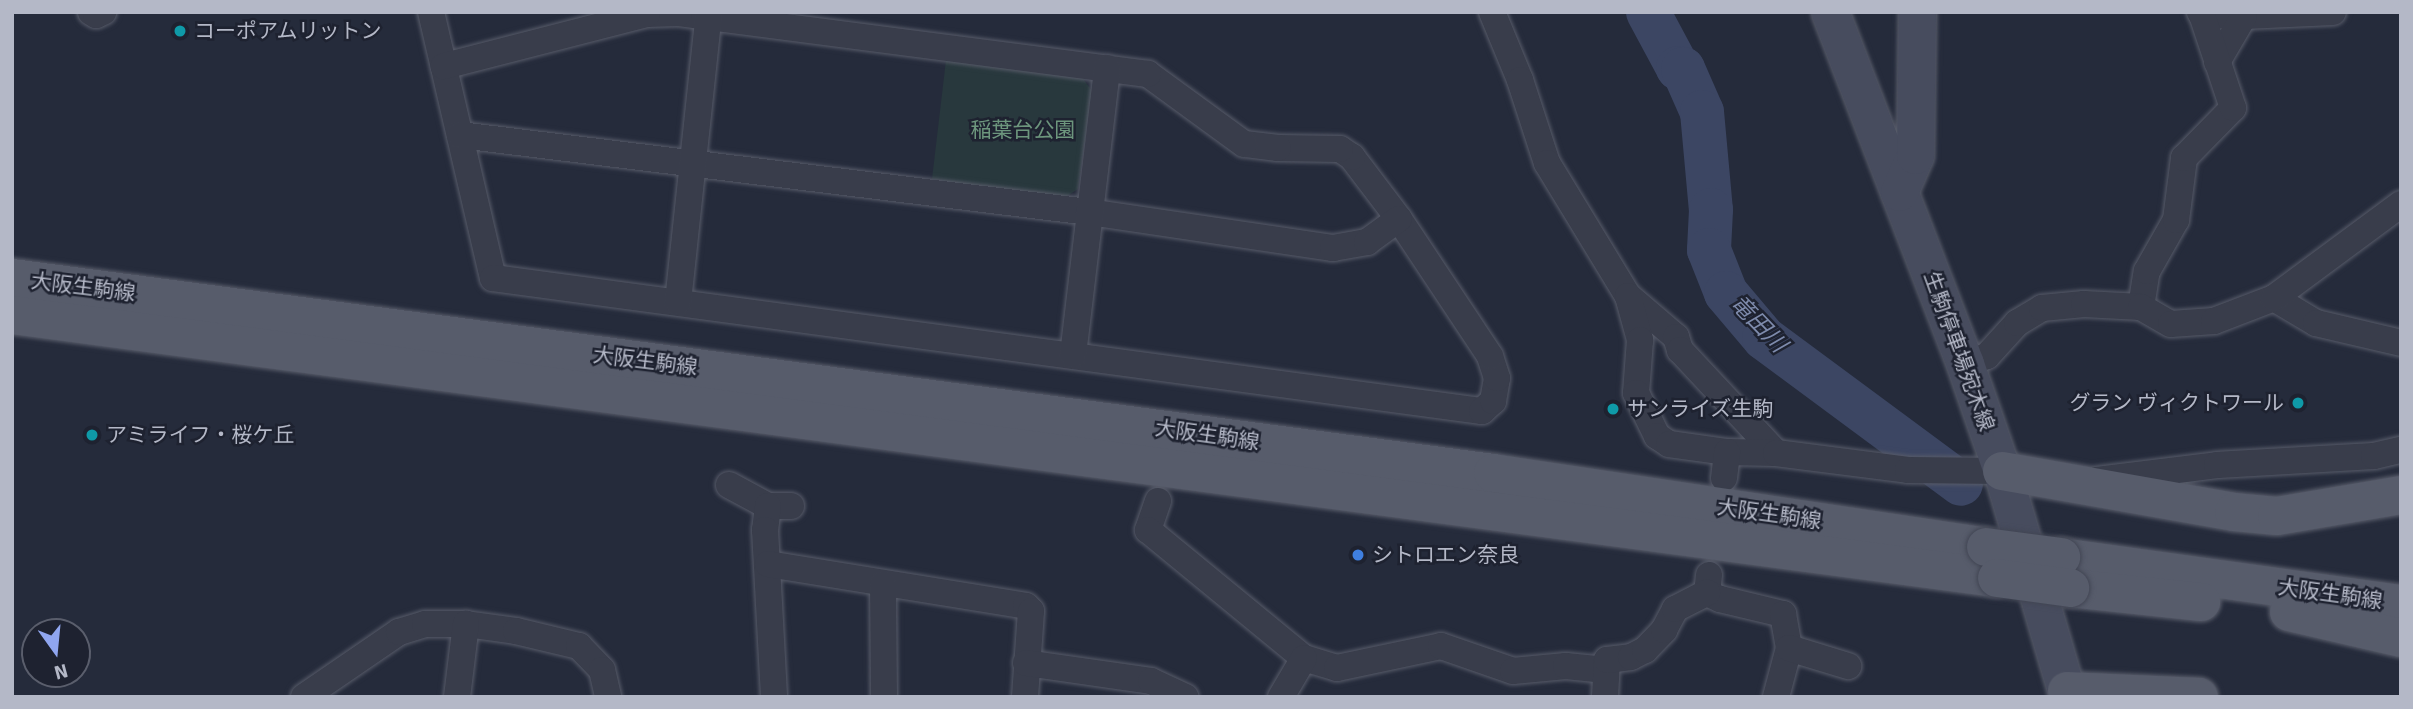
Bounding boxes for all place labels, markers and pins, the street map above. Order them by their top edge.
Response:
place label: コーポアムリットン [194,18,383,44]
marker: コーポアムリットン [172,23,188,39]
place label: グラン ヴィクトワール [2069,390,2284,416]
marker: グラン ヴィクトワール [2290,395,2306,411]
place label: サンライズ生駒 [1627,396,1774,422]
marker: サンライズ生駒 [1605,401,1621,417]
place label: アミライフ・桜ケ丘 [106,422,295,448]
marker: アミライフ・桜ケ丘 [84,427,100,443]
place label: シトロエン奈良 [1372,542,1519,568]
marker: シトロエン奈良 [1350,547,1366,563]

